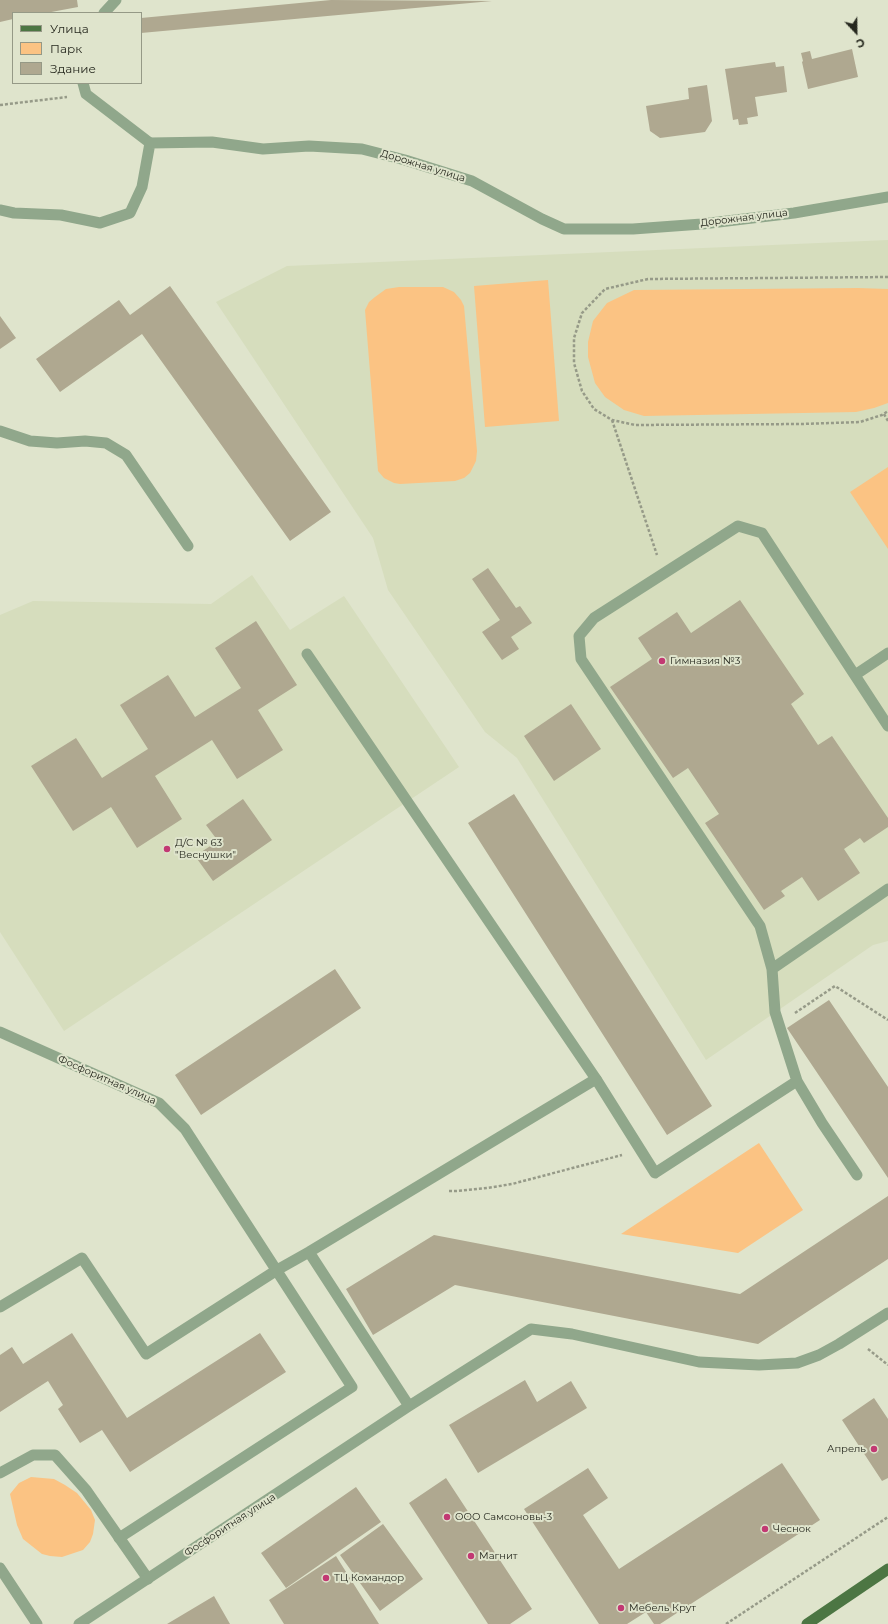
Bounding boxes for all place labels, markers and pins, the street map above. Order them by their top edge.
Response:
place label: Гимназия №3 [670,655,740,667]
marker: Гимназия №3 [657,656,667,666]
place label: Д/С № 63 "Веснушки" [175,837,236,860]
marker: Д/С № 63 "Веснушки" [162,844,172,854]
place label: Апрель [827,1443,866,1455]
marker: Апрель [869,1444,879,1454]
place label: ООО Самсоновы-3 [455,1511,552,1523]
marker: ООО Самсоновы-3 [442,1512,452,1522]
place label: Чеснок [773,1523,811,1535]
marker: Чеснок [760,1524,770,1534]
place label: Магнит [479,1550,518,1562]
marker: Магнит [466,1551,476,1561]
place label: ТЦ Командор [334,1572,404,1584]
marker: ТЦ Командор [321,1573,331,1583]
place label: Мебель Крут [629,1602,696,1614]
marker: Мебель Крут [616,1603,626,1613]

